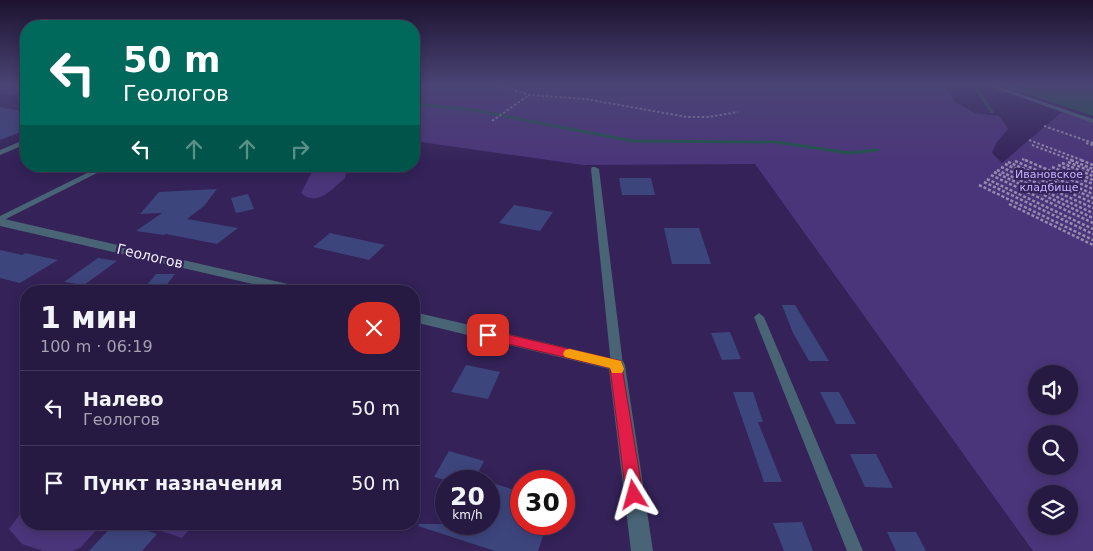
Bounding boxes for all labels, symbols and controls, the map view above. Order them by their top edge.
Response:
icon: left [40,40,105,105]
text: 50 m [123,40,220,80]
text: Геологов [123,81,229,106]
icon: left [127,135,155,163]
icon: ahead [180,135,208,163]
icon: ahead [233,135,261,163]
icon: right [286,135,314,163]
park label: Ивановское кладбище [1015,168,1083,194]
street label: Геологов [115,241,185,271]
text: 1 мин [40,300,138,335]
button: close [348,302,400,354]
pin [467,314,509,356]
icon: arrive [474,321,502,349]
text: 100 m · 06:19 [40,337,153,356]
map controls [1028,365,1078,535]
button: sound [1028,365,1078,415]
text: Налево [83,388,164,410]
icon: left [40,394,68,422]
text: 50 m [351,397,400,419]
text: Геологов [83,410,160,429]
button: search [1028,425,1078,475]
position arrow [607,468,659,520]
icon: arrive [40,469,68,497]
speed limit sign: 30 [510,470,575,535]
text: Пункт назначения [83,472,282,494]
text: 50 m [351,472,400,494]
text: 20 [450,482,485,511]
button: layers [1028,485,1078,535]
text: km/h [452,508,483,522]

